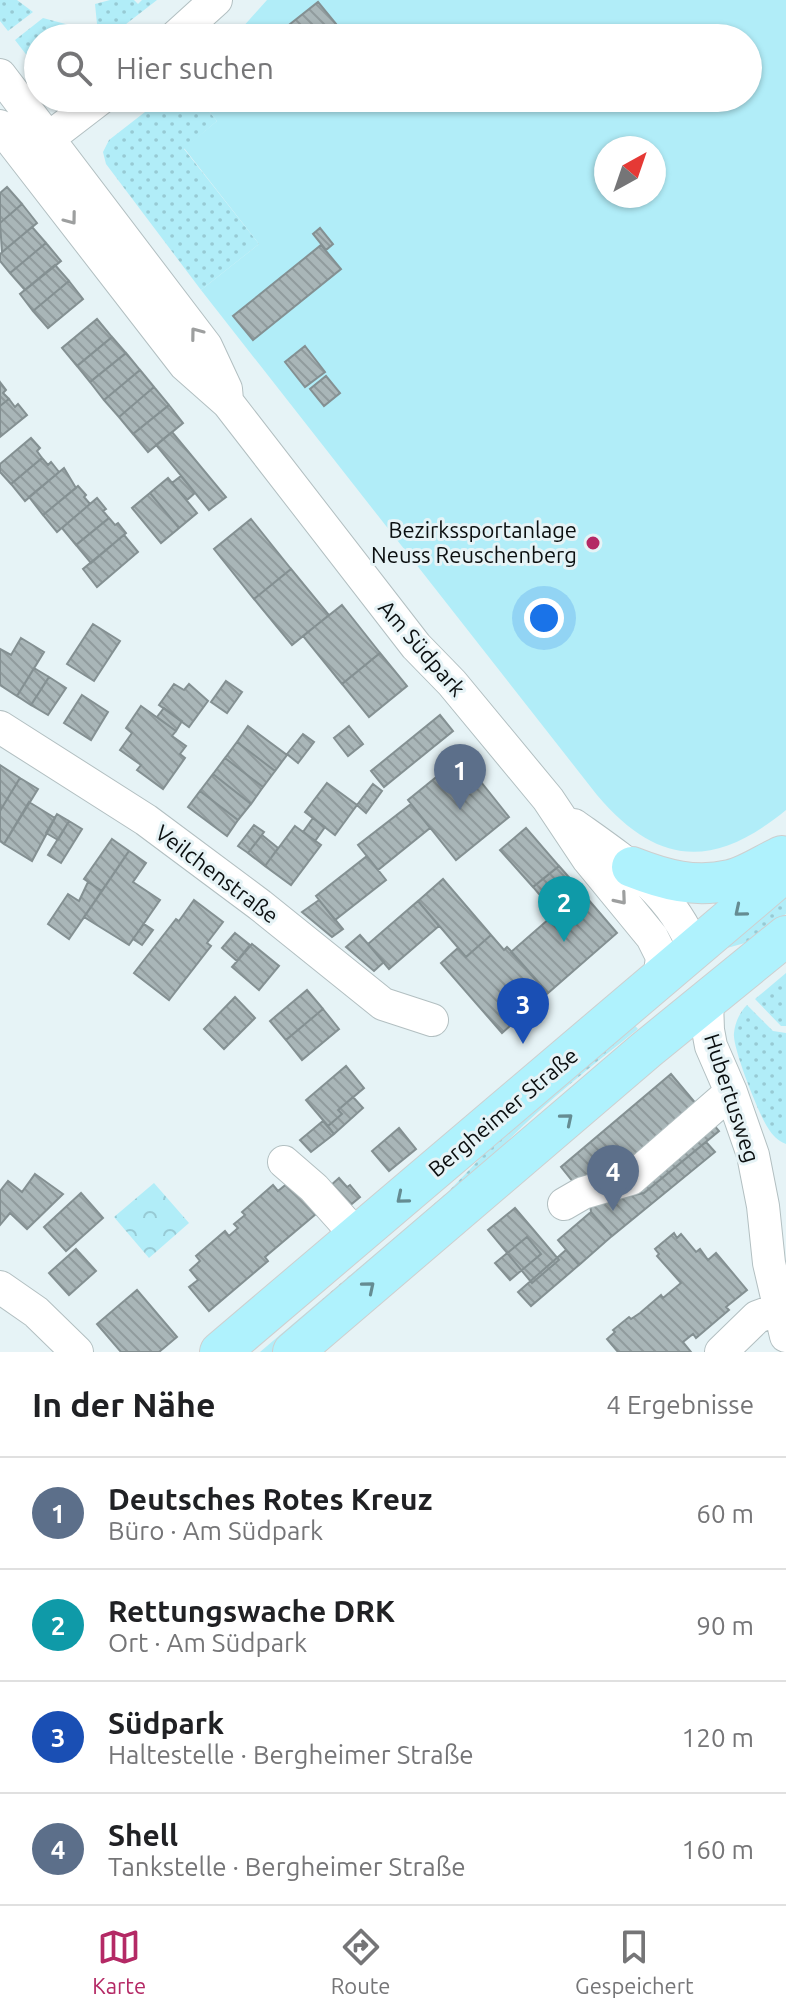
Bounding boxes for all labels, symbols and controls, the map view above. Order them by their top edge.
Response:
search box [24,24,762,112]
icon: search [52,46,96,90]
text: Hier suchen [116,51,274,85]
north arrow [594,136,666,208]
one-way arrow [61,210,75,225]
one-way arrow [192,327,206,342]
place label: Bezirkssportanlage Neuss Reuschenberg [371,517,577,567]
marker: Bezirkssportanlage Neuss Reuschenberg [584,534,602,552]
street label: Am Südpark [374,595,471,701]
your location [524,598,564,638]
pin: 1 [434,744,486,810]
street label: Veilchenstraße [151,819,284,928]
pin: 2 [538,876,590,942]
one-way arrow [611,890,626,905]
one-way arrow [735,901,749,915]
pin: 3 [497,978,549,1044]
street label: Hubertusweg [700,1030,765,1165]
street label: Bergheimer Straße [423,1042,582,1181]
one-way arrow [557,1114,572,1129]
pin: 4 [587,1145,639,1211]
one-way arrow [397,1188,411,1203]
one-way arrow [359,1282,374,1297]
text: In der Nähe [32,1385,215,1423]
text: 4 Ergebnisse [606,1390,754,1419]
text: Deutsches Rotes Kreuz [108,1482,432,1516]
text: 1 [51,1499,65,1528]
text: 60 m [696,1499,754,1528]
text: Büro · Am Südpark [108,1516,323,1545]
text: Rettungswache DRK [108,1594,395,1628]
text: 2 [51,1611,65,1640]
text: 90 m [696,1611,754,1640]
text: Ort · Am Südpark [108,1628,307,1657]
text: Südpark [108,1706,224,1740]
text: 3 [51,1723,65,1752]
text: 120 m [682,1723,754,1752]
text: Haltestelle · Bergheimer Straße [108,1740,474,1769]
text: Shell [108,1818,178,1852]
text: 4 [51,1835,65,1864]
text: 160 m [682,1835,754,1864]
text: Tankstelle · Bergheimer Straße [108,1852,466,1881]
tab: Karte [92,1925,146,1998]
tab: Route [331,1925,391,1998]
tab: Gespeichert [575,1925,694,1998]

